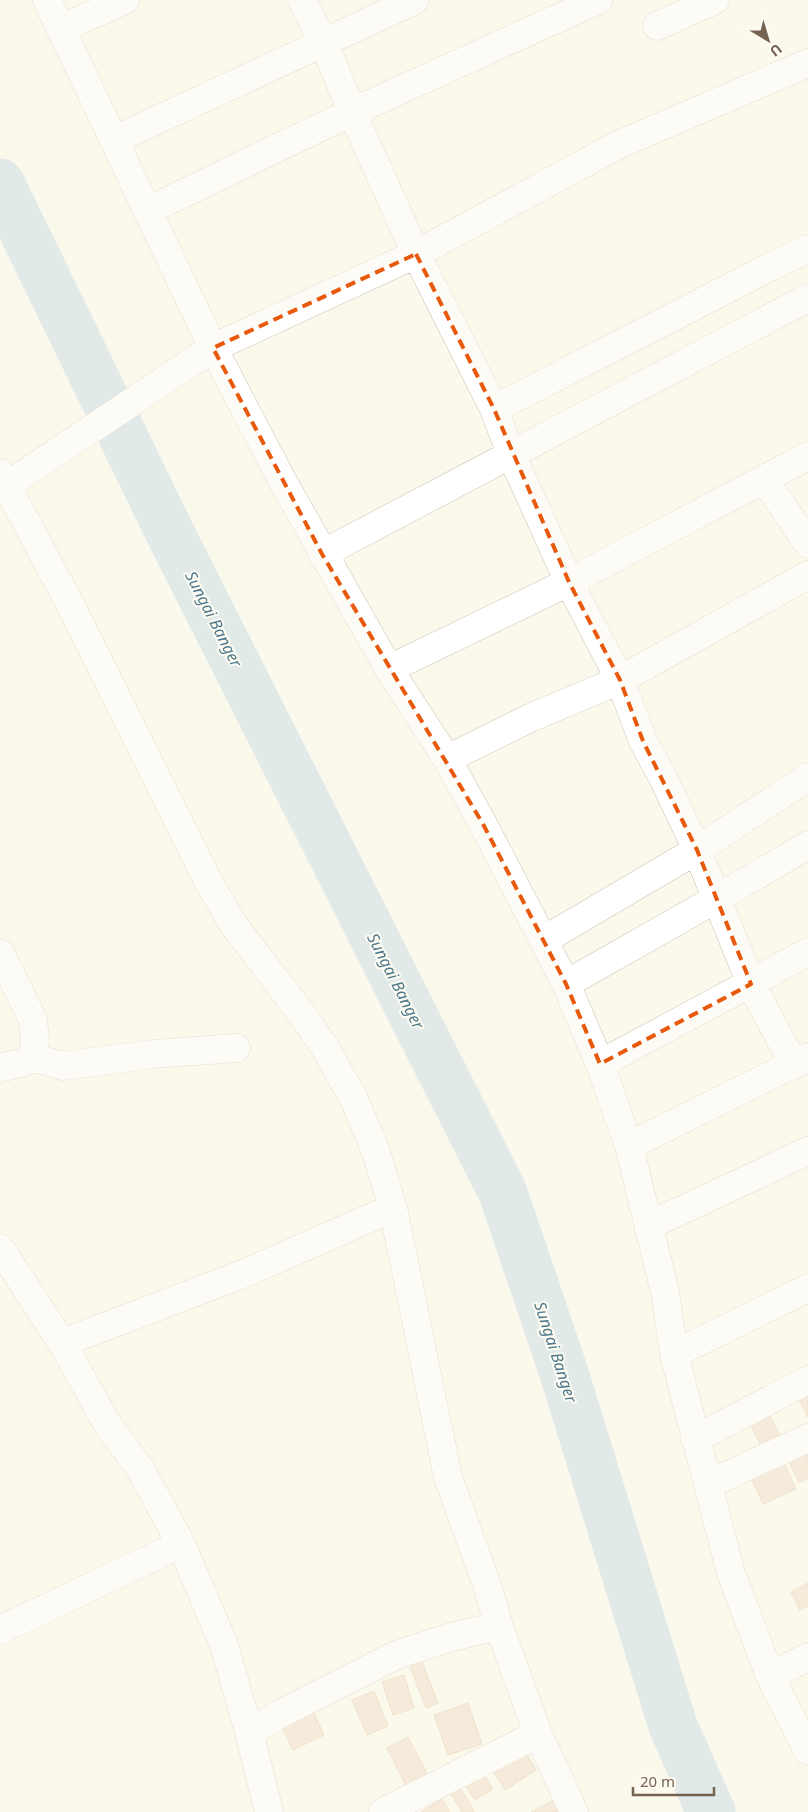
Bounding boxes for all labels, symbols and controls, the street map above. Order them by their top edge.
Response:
north arrow [743,15,793,65]
text: U [766,40,786,61]
water label: Sungai Banger [180,567,248,671]
water label: Sungai Banger [362,929,430,1033]
water label: Sungai Banger [529,1299,583,1406]
scale bar [633,1764,714,1796]
text: 20 m [640,1771,675,1791]

